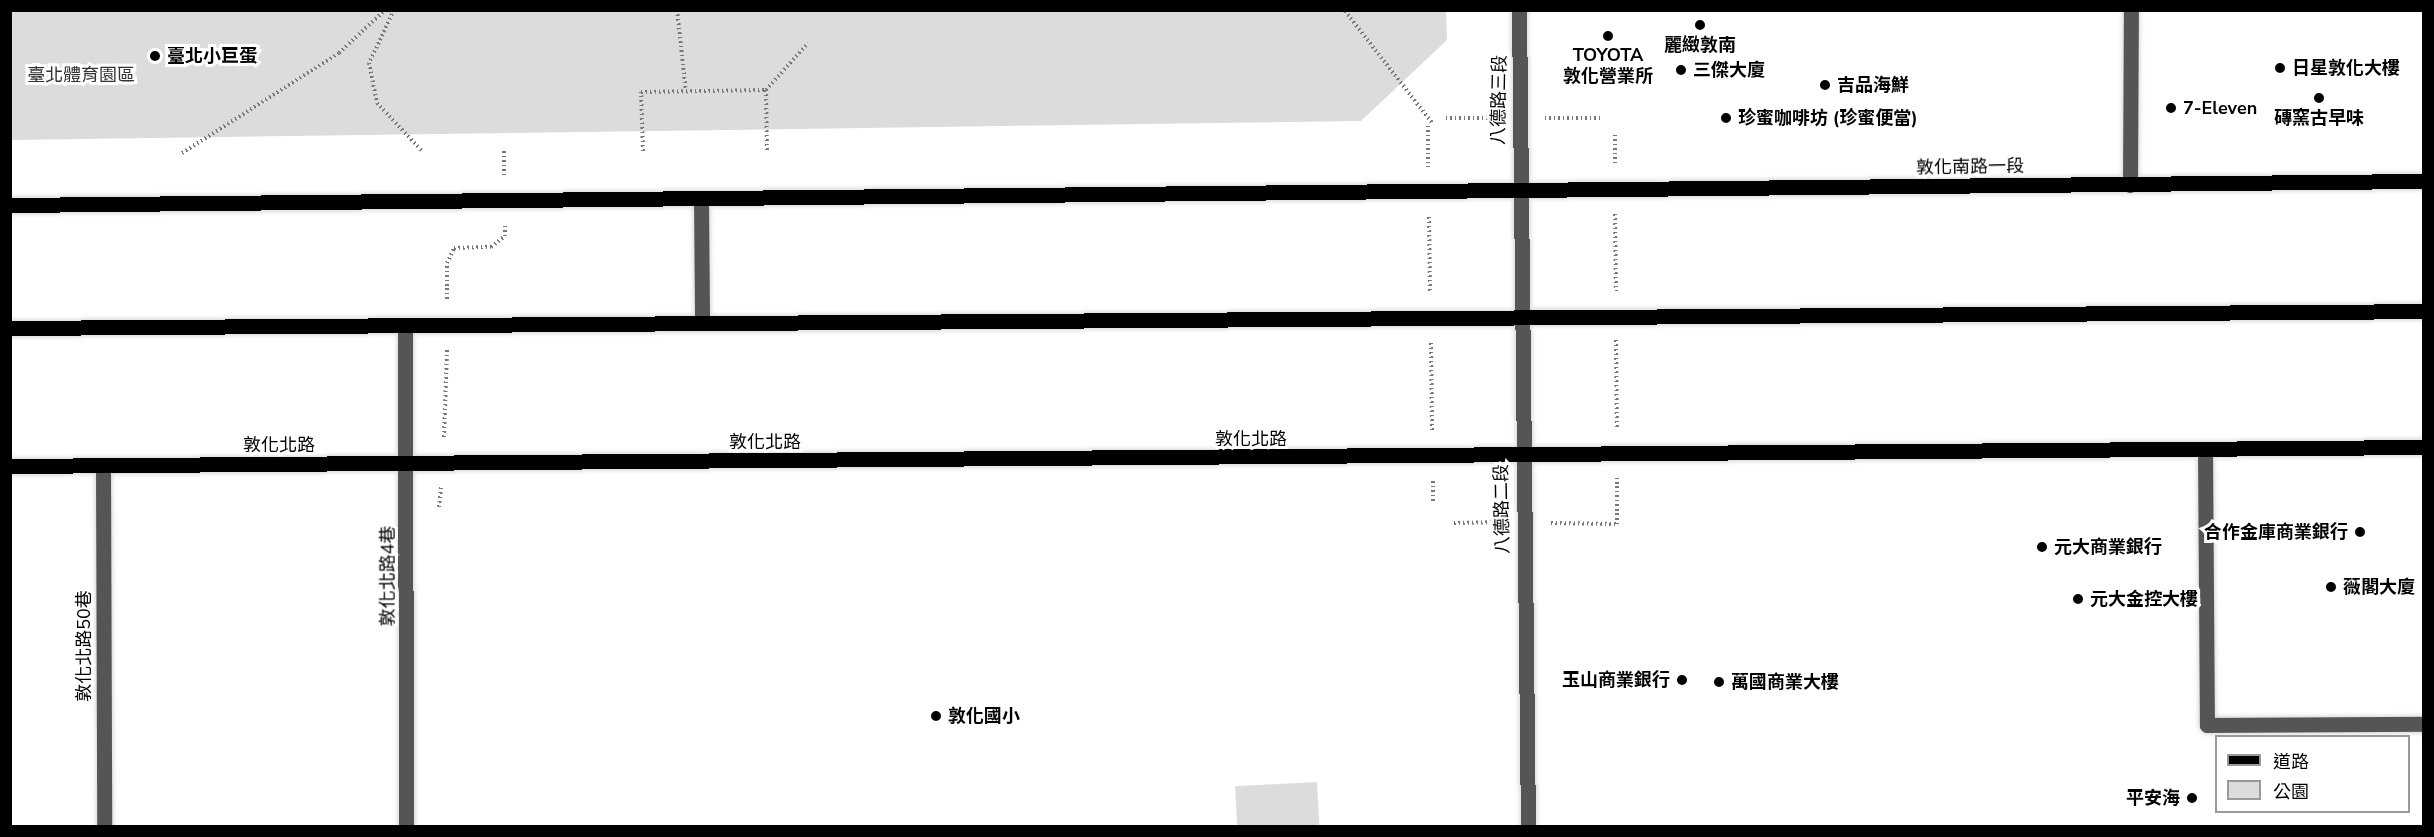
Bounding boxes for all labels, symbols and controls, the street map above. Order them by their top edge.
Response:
marker: 麗緻敦南 [1693,18,1707,32]
marker: TOYOTA 敦化營業所 [1601,29,1615,43]
place label: 麗緻敦南 [1664,34,1736,56]
place label: 臺北小巨蛋 [167,45,257,67]
place label: TOYOTA 敦化營業所 [1563,45,1653,88]
marker: 臺北小巨蛋 [148,49,162,63]
street label: 八德路三段 [1487,55,1511,145]
place label: 日星敦化大樓 [2292,57,2400,79]
place label: 三傑大廈 [1693,59,1765,81]
marker: 日星敦化大樓 [2273,61,2287,75]
marker: 三傑大廈 [1674,63,1688,77]
park label: 臺北體育園區 [27,64,135,86]
place label: 吉品海鮮 [1837,74,1909,96]
marker: 吉品海鮮 [1818,78,1832,92]
marker: 磚窯古早味 [2312,91,2326,105]
place label: 7-Eleven [2183,97,2257,119]
marker: 7-Eleven [2164,101,2178,115]
place label: 珍蜜咖啡坊 (珍蜜便當) [1738,107,1918,129]
place label: 磚窯古早味 [2274,107,2364,129]
marker: 珍蜜咖啡坊 (珍蜜便當) [1719,111,1733,125]
street label: 敦化南路一段 [1916,155,2024,179]
street label: 敦化北路 [1215,428,1287,450]
street label: 敦化北路 [729,431,801,453]
street label: 敦化北路 [243,434,315,456]
street label: 八德路二段 [1490,464,1514,554]
place label: 合作金庫商業銀行 [2204,521,2348,543]
marker: 合作金庫商業銀行 [2353,525,2367,539]
street label: 敦化北路4巷 [377,526,399,626]
place label: 元大商業銀行 [2054,536,2162,558]
marker: 元大商業銀行 [2035,540,2049,554]
place label: 薇閣大廈 [2343,576,2415,598]
marker: 薇閣大廈 [2324,580,2338,594]
place label: 元大金控大樓 [2090,588,2198,610]
street label: 敦化北路50巷 [73,590,95,702]
marker: 元大金控大樓 [2071,592,2085,606]
place label: 玉山商業銀行 [1562,669,1670,691]
place label: 萬國商業大樓 [1731,671,1839,693]
marker: 玉山商業銀行 [1675,673,1689,687]
marker: 萬國商業大樓 [1712,675,1726,689]
place label: 敦化國小 [948,705,1020,727]
marker: 敦化國小 [929,709,943,723]
legend [2215,735,2410,813]
text: 道路 [2273,750,2309,774]
text: 公園 [2273,780,2309,804]
place label: 平安海 [2126,787,2180,809]
marker: 平安海 [2185,791,2199,805]

